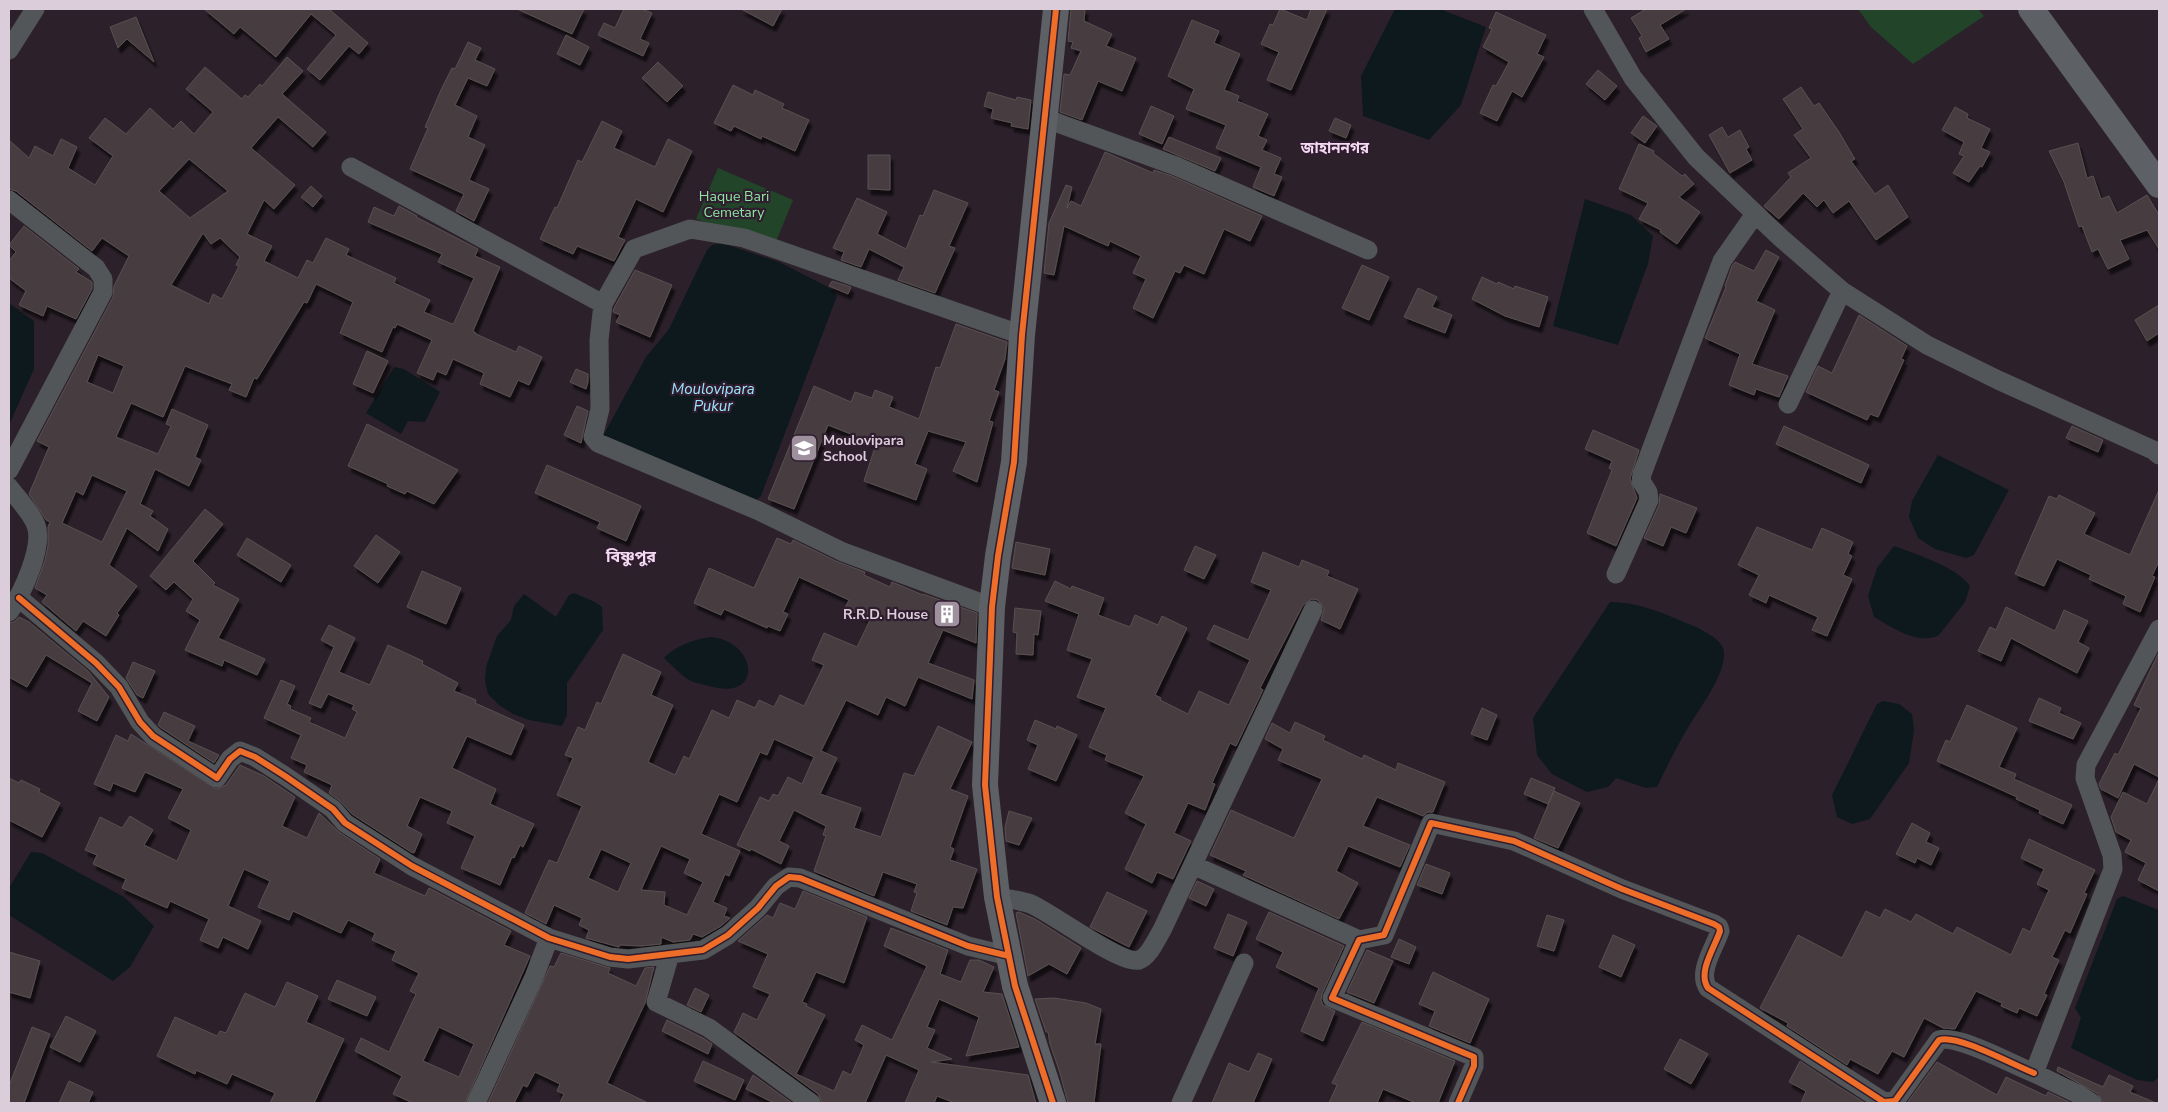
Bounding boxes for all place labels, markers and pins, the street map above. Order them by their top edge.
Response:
place label: Moulovipara School [823,431,904,466]
school or university icon: Moulovipara School [789,433,819,463]
building icon: R.R.D. House [932,599,962,629]
place label: R.R.D. House [843,605,928,624]

